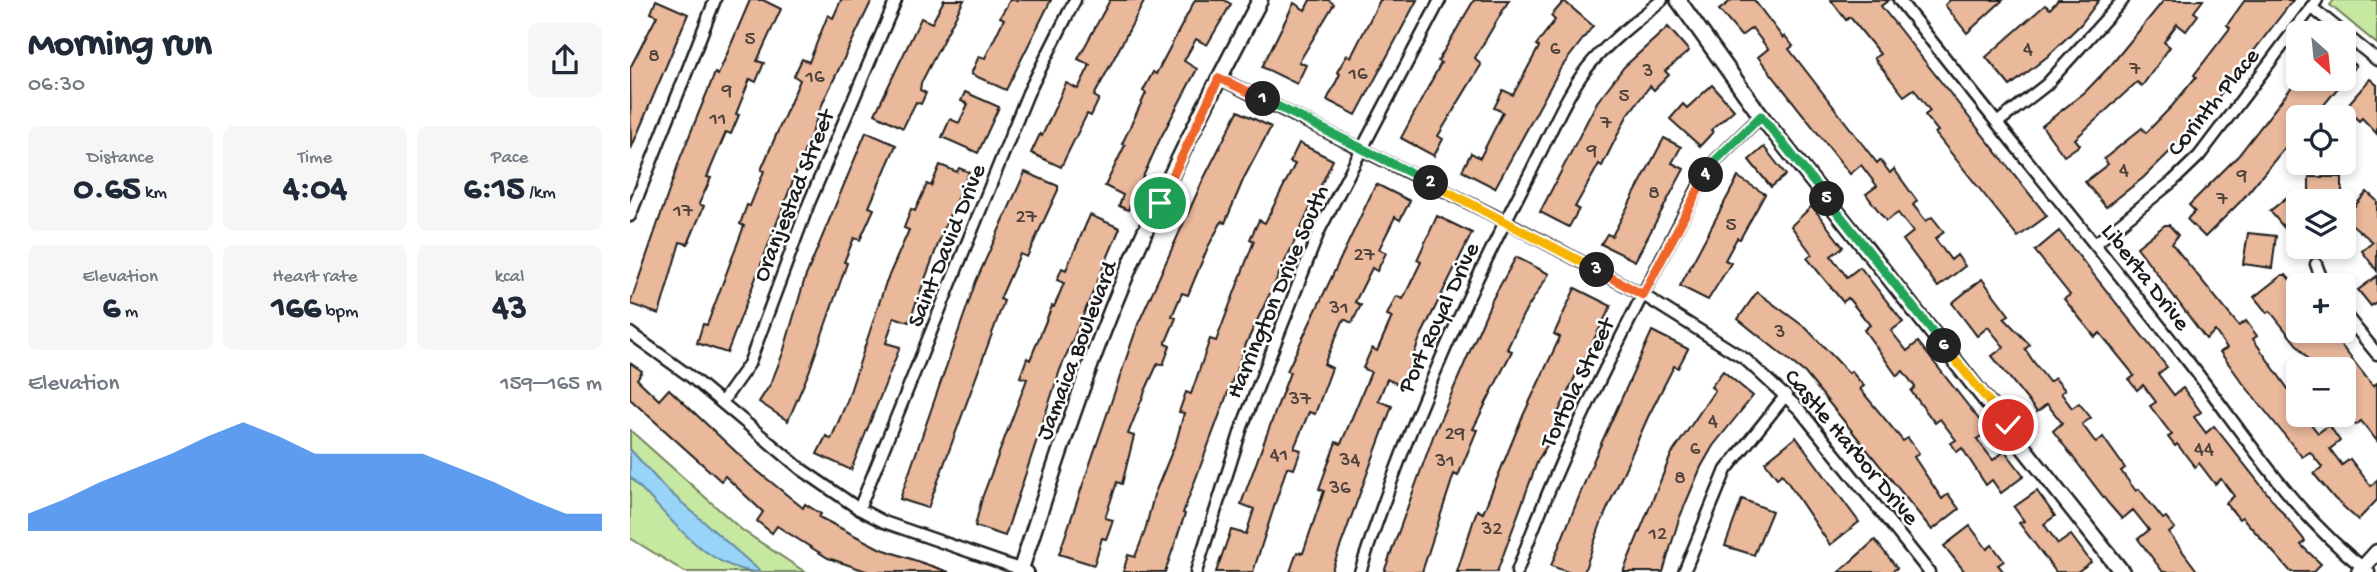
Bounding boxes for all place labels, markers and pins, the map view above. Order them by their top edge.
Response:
pin: 1 [1246,82,1280,116]
pin: 4 [1688,158,1724,192]
pin: 2 [1414,166,1448,200]
pin [1130,173,1190,233]
pin: 5 [1810,182,1844,216]
pin: 3 [1580,252,1614,288]
pin: 6 [1926,328,1962,364]
pin [1978,395,2038,455]

